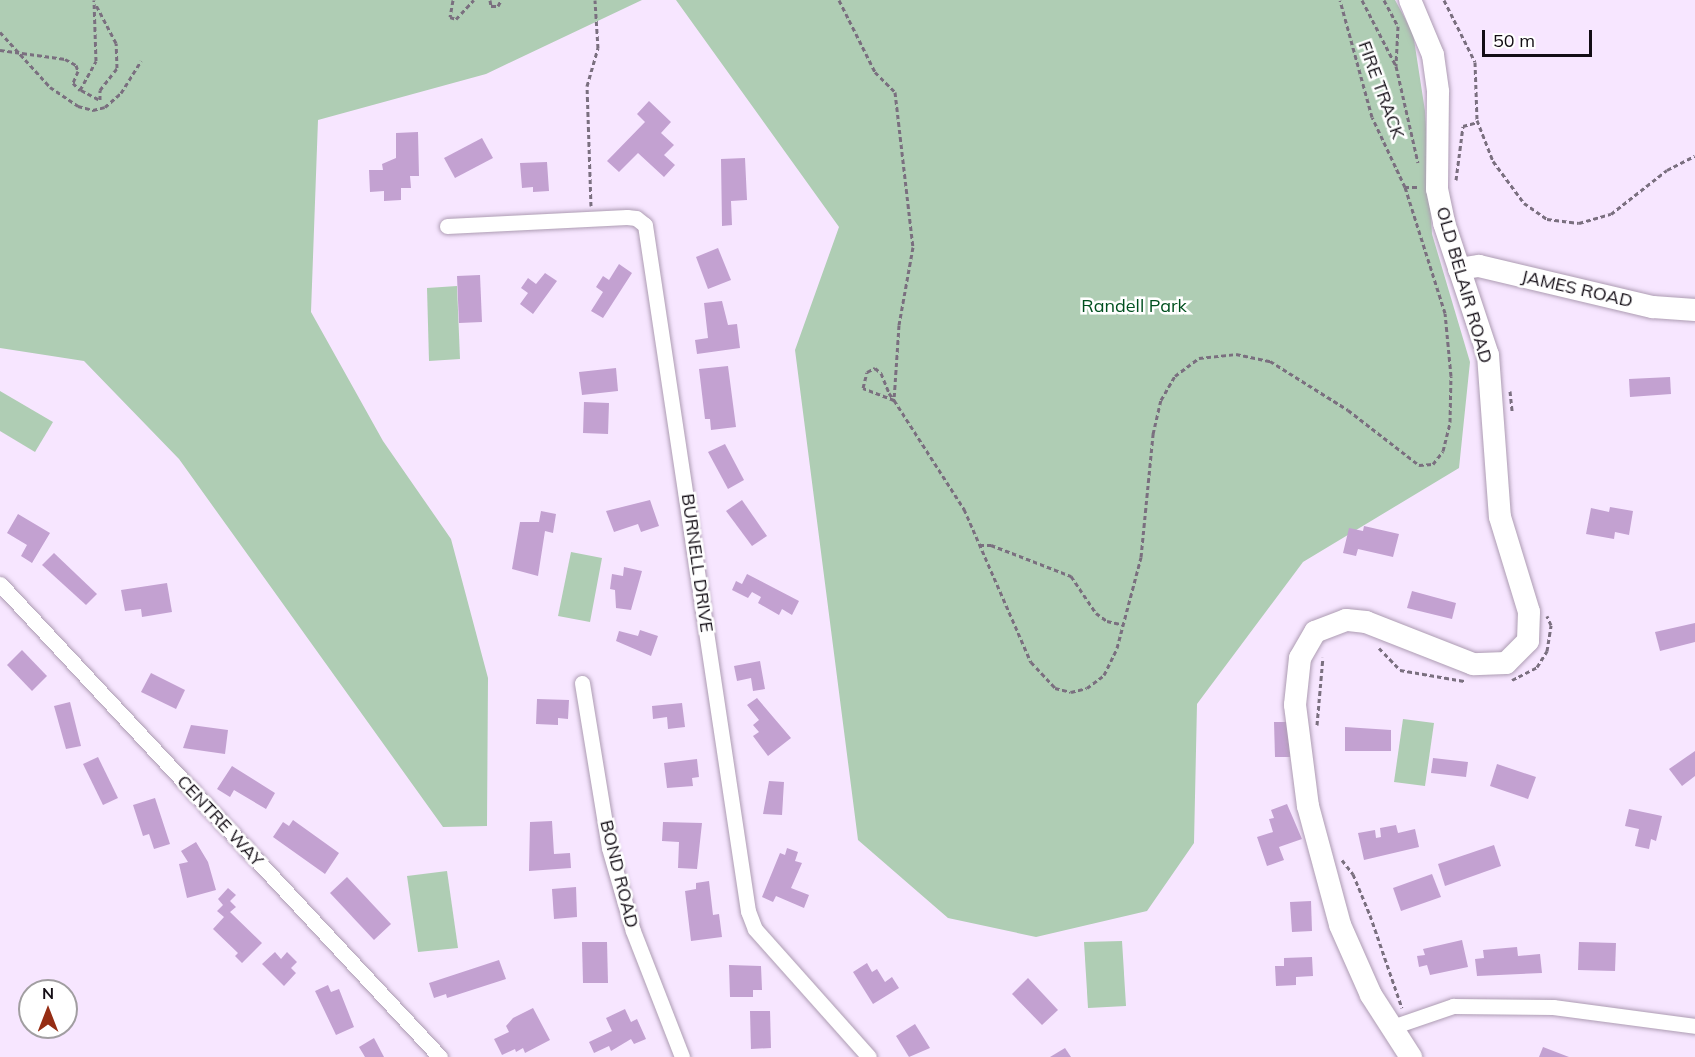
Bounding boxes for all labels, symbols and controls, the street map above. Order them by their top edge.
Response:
scale bar [1485,18,1594,56]
text: 50 m [1493,29,1535,52]
street label: FIRE TRACK [1353,38,1409,142]
street label: OLD BELAIR ROAD [1431,204,1497,366]
street label: JAMES ROAD [1519,266,1635,312]
park label: Randell Park [1081,295,1187,317]
street label: BURNELL DRIVE [677,492,717,634]
street label: CENTRE WAY [172,771,268,871]
street label: BOND ROAD [595,818,643,930]
north arrow [18,979,78,1039]
text: N [42,983,54,1003]

